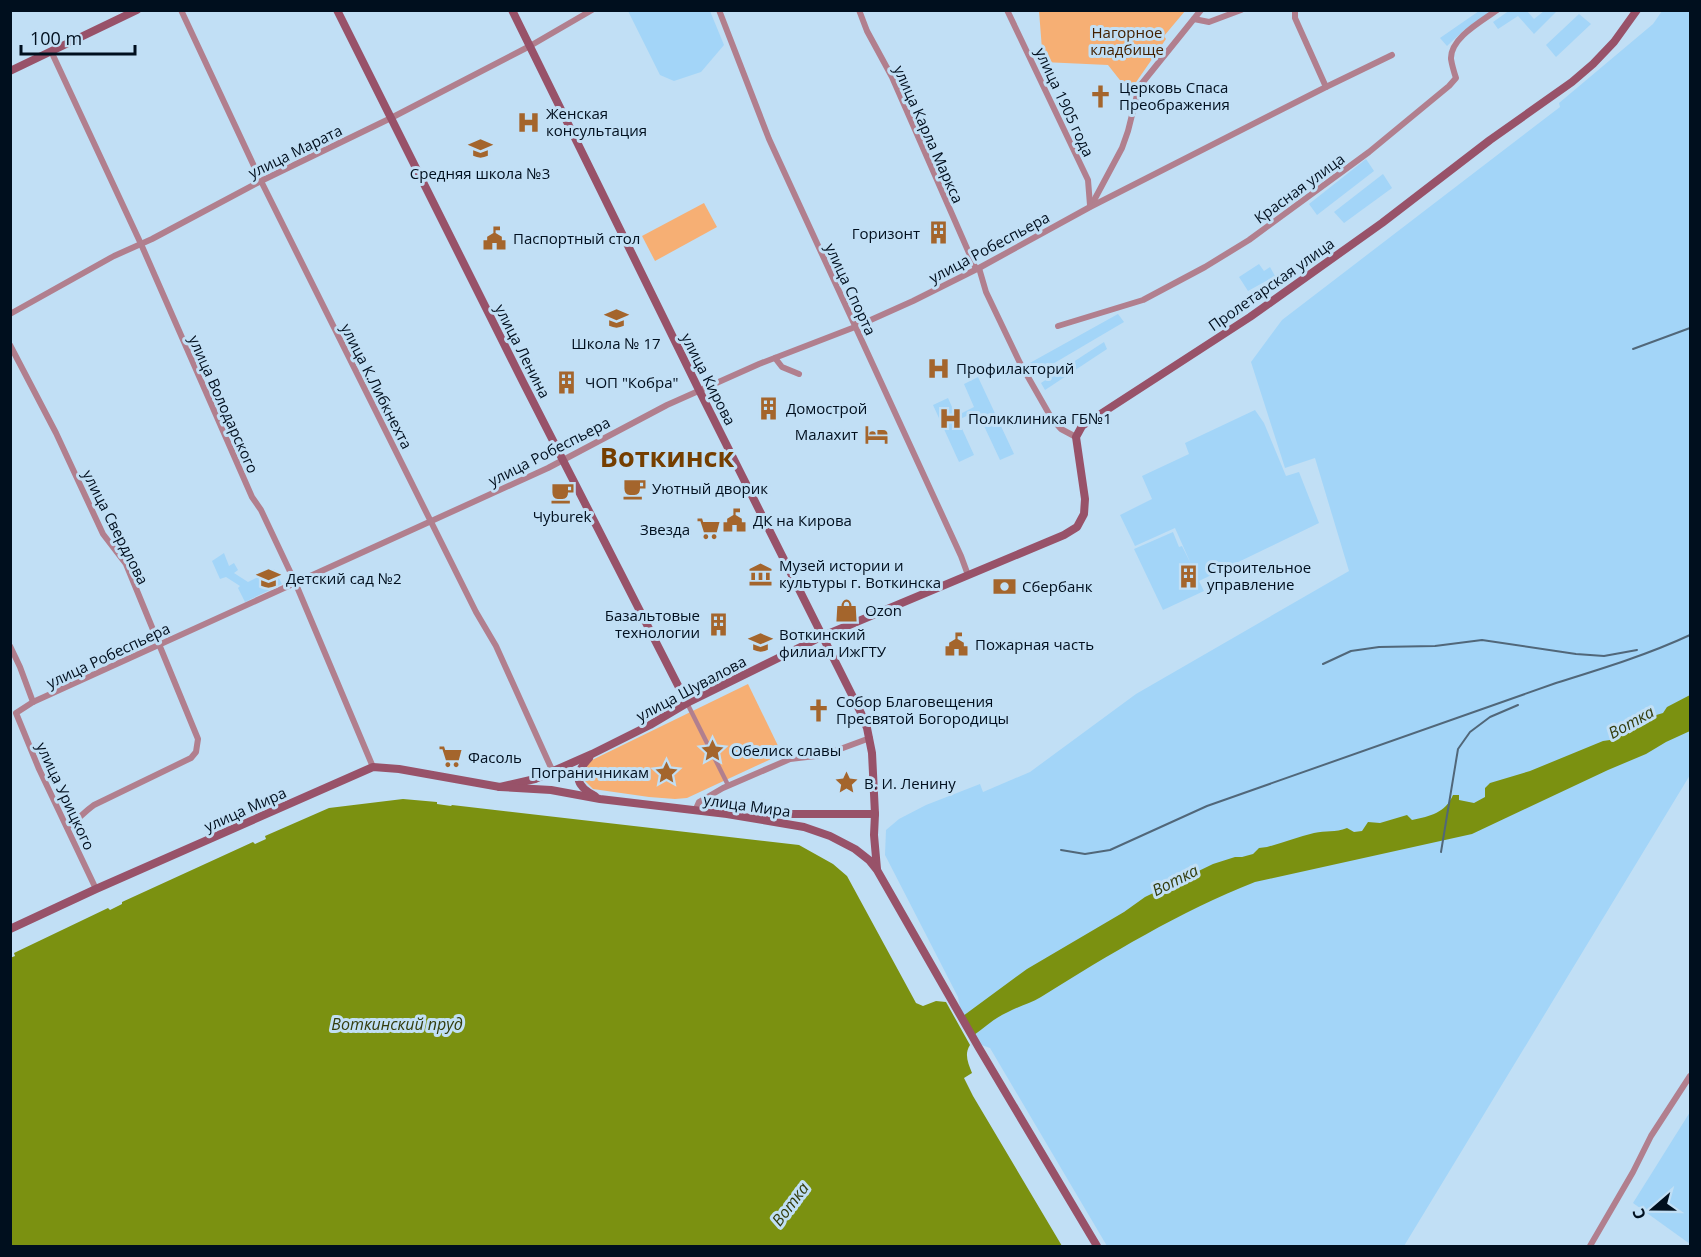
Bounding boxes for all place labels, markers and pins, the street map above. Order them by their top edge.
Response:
place label: Церковь Спаса Преображения [1119,77,1230,114]
church icon: Церковь Спаса Преображения [1088,83,1114,109]
place label: Женская консультация [546,103,647,140]
hospital icon: Женская консультация [515,109,541,135]
school or university icon: Средняя школа №3 [467,136,493,162]
place label: Средняя школа №3 [410,163,550,183]
building icon: Горизонт [925,220,951,246]
place label: Горизонт [852,223,920,243]
public building icon: Паспортный стол [482,225,508,251]
place label: Паспортный стол [513,228,640,248]
school or university icon: Школа № 17 [603,306,629,332]
place label: Школа № 17 [571,333,661,353]
hospital icon: Профилакторий [925,355,951,381]
place label: Профилакторий [956,358,1074,378]
building icon: ЧОП "Кобра" [554,369,580,395]
place label: ЧОП "Кобра" [585,372,678,392]
building icon: Домострой [755,395,781,421]
place label: Домострой [786,398,867,418]
hospital icon: Поликлиника ГБ№1 [937,405,963,431]
place label: Поликлиника ГБ№1 [968,408,1112,428]
hotel icon: Малахит [863,421,889,447]
place label: Малахит [795,424,858,444]
cafe icon: Уютный дворик [621,475,647,501]
place label: Уютный дворик [652,478,768,498]
cafe icon: Чуburek [549,479,575,505]
place label: Чуburek [533,506,591,526]
public building icon: ДК на Кирова [722,507,748,533]
place label: ДК на Кирова [753,510,852,530]
supermarket icon: Звезда [695,516,721,542]
place label: Звезда [640,519,690,539]
place label: Музей истории и культуры г. Воткинска [779,555,941,592]
place label: Строительное управление [1207,557,1311,594]
museum icon: Музей истории и культуры г. Воткинска [748,561,774,587]
building icon: Строительное управление [1176,563,1202,589]
school or university icon: Детский сад №2 [255,565,281,591]
place label: Детский сад №2 [286,568,402,588]
bank icon: Сбербанк [991,573,1017,599]
place label: Сбербанк [1022,576,1093,596]
shop icon: Ozon [834,597,860,623]
place label: Ozon [865,600,902,620]
place label: Базальтовые технологии [605,605,700,642]
building icon: Базальтовые технологии [705,611,731,637]
place label: Воткинский филиал ИжГТУ [779,624,887,661]
school or university icon: Воткинский филиал ИжГТУ [748,630,774,656]
public building icon: Пожарная часть [944,631,970,657]
place label: Пожарная часть [975,634,1094,654]
place label: Собор Благовещения Пресвятой Богородицы [836,691,1009,728]
church icon: Собор Благовещения Пресвятой Богородицы [805,697,831,723]
place icon: Обелиск славы [700,737,726,763]
place label: Обелиск славы [731,740,841,760]
supermarket icon: Фасоль [437,744,463,770]
place label: Фасоль [468,747,522,767]
place icon: Пограничникам [654,759,680,785]
place label: Пограничникам [531,762,649,782]
place icon: В. И. Ленину [833,770,859,796]
place label: В. И. Ленину [864,773,956,793]

